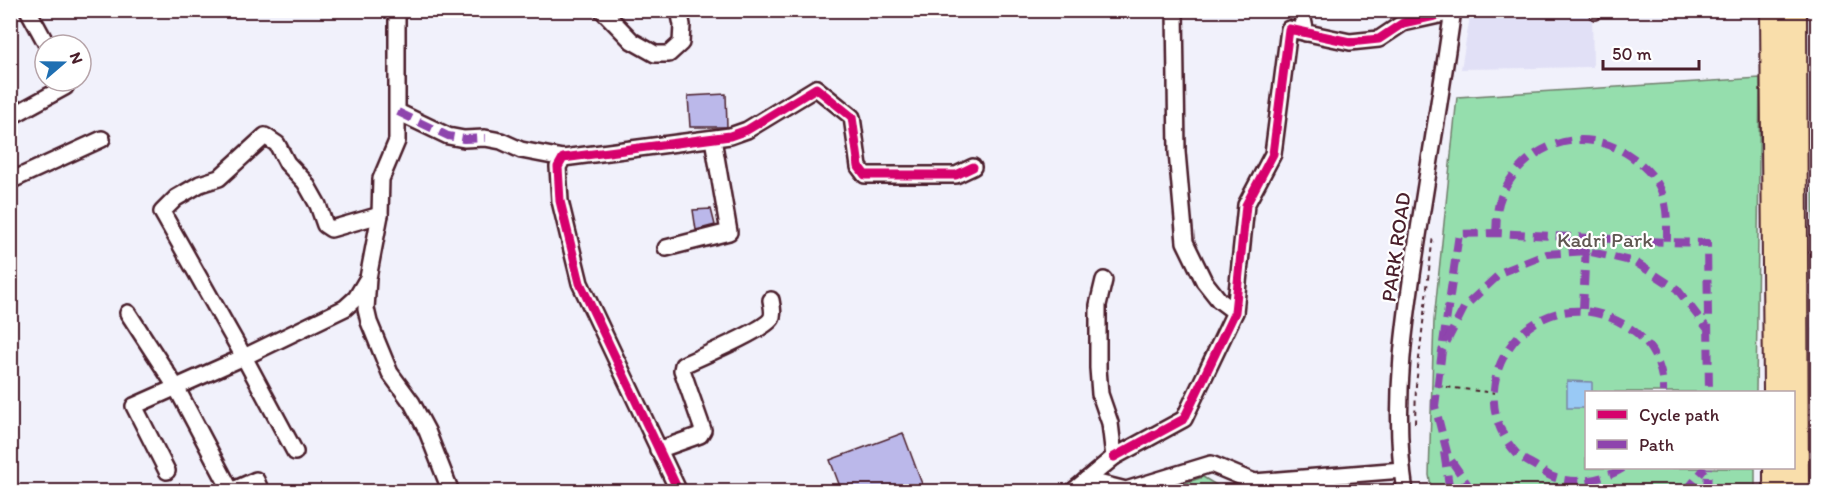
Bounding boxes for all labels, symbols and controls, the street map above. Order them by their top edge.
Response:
north arrow [33,33,93,93]
scale bar [1603,33,1699,71]
text: 50 m [1612,43,1652,65]
text: N [66,50,87,66]
street label: PARK ROAD [1375,190,1416,303]
park label: Kadri Park [1557,227,1653,252]
legend [1585,391,1795,469]
text: Cycle path [1639,404,1720,426]
text: Path [1639,434,1674,456]

